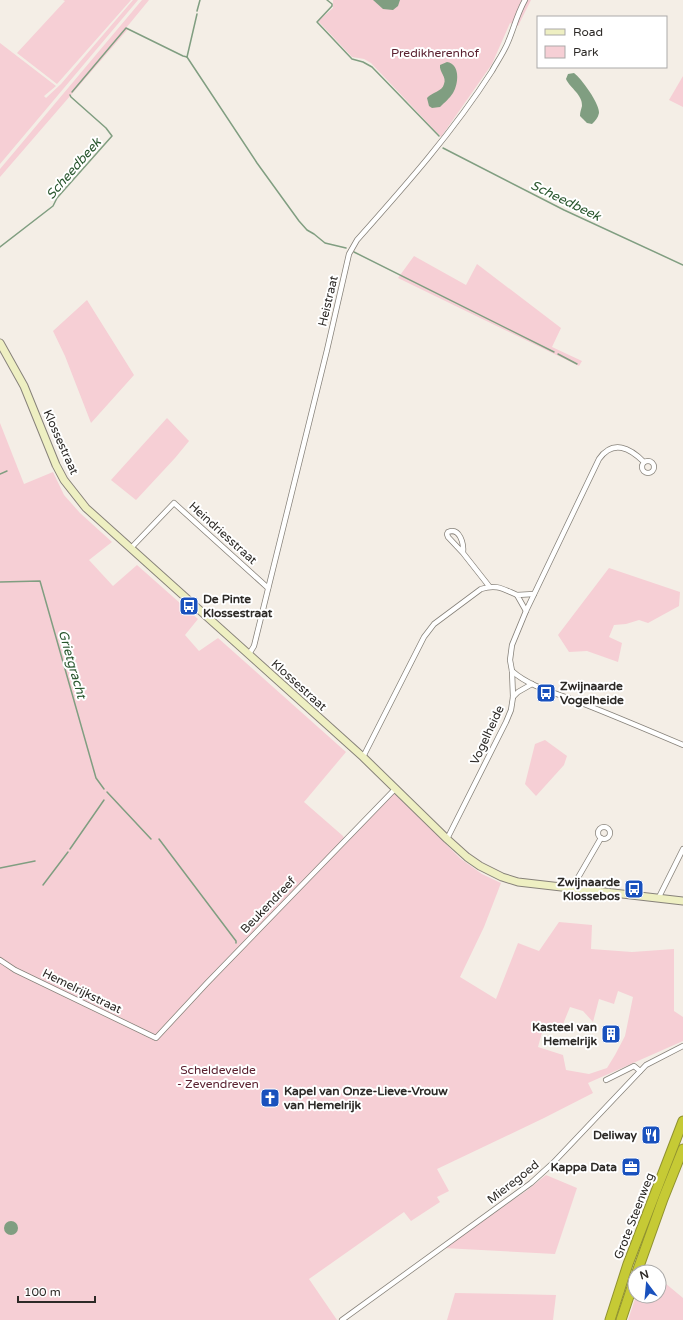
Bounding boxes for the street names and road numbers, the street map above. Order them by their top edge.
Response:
street label: Heistraat [315,274,341,328]
street label: Klossestraat [40,407,82,477]
street label: Heindriesstraat [186,499,260,567]
street label: Klossestraat [269,657,330,714]
street label: Vogelheide [467,703,507,767]
street label: Beukendreef [238,874,299,936]
street label: Hemelrijkstraat [40,966,124,1016]
street label: Mieregoed [484,1157,542,1207]
street label: Grote Steenweg [611,1171,657,1261]

